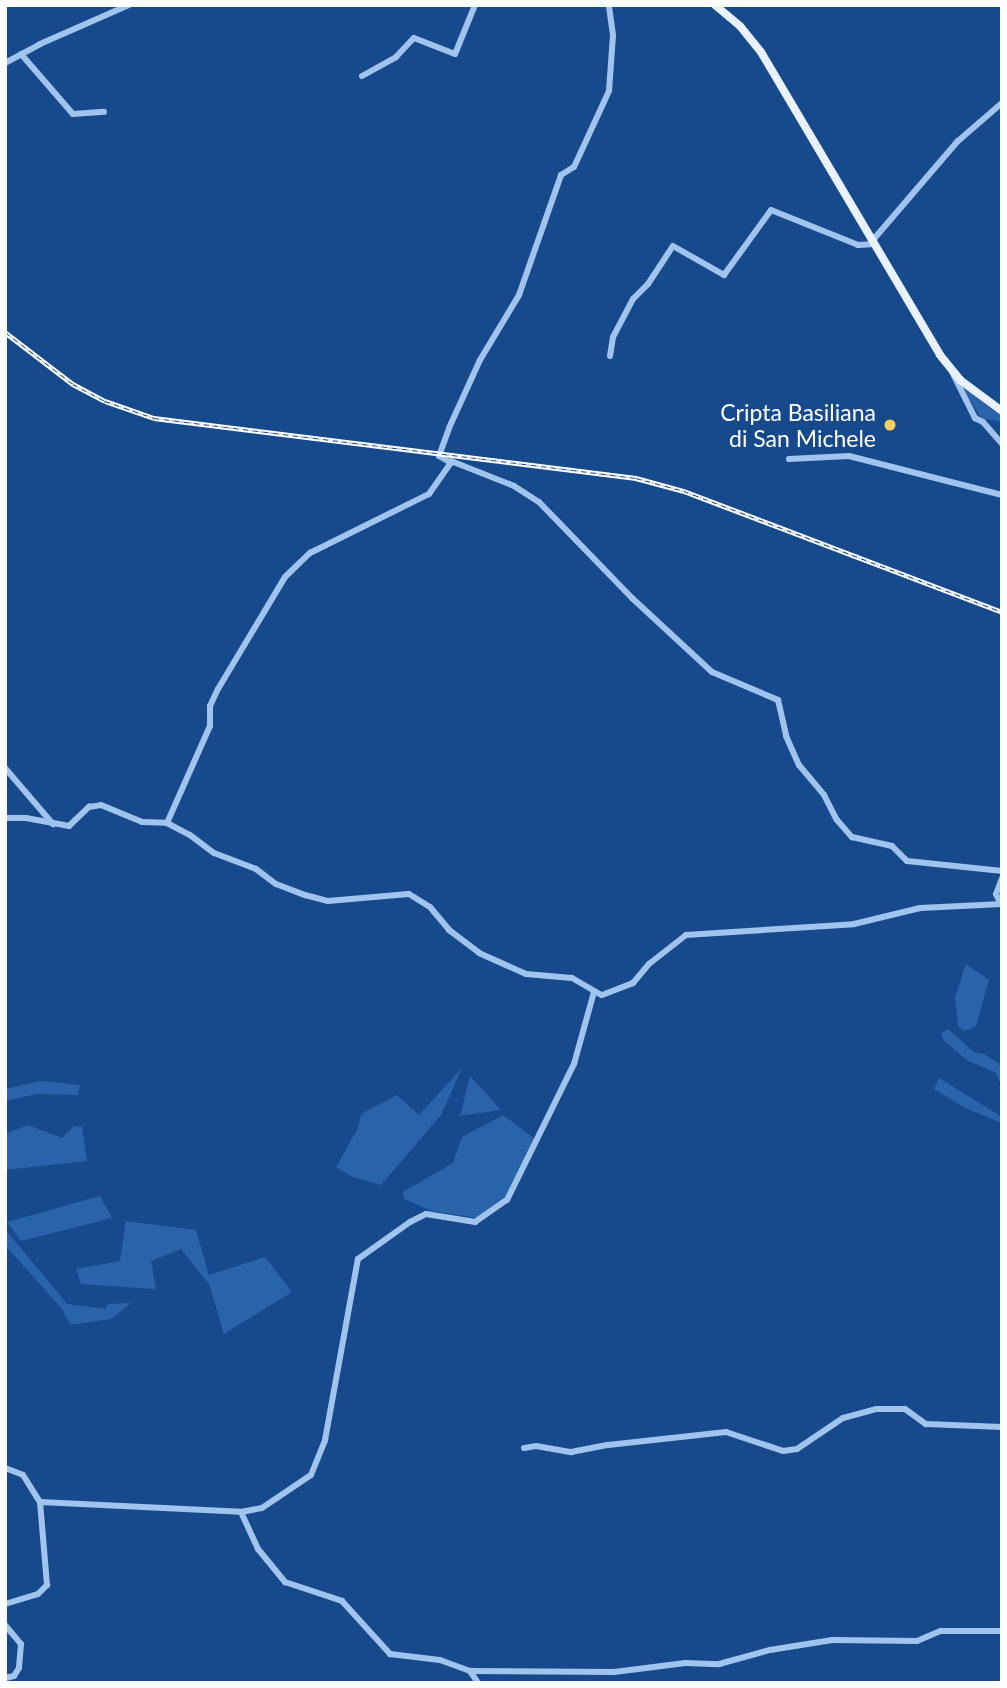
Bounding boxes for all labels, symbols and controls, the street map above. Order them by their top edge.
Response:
place label: Cripta Basiliana di San Michele [720,398,876,452]
marker: Cripta Basiliana di San Michele [882,417,898,433]

